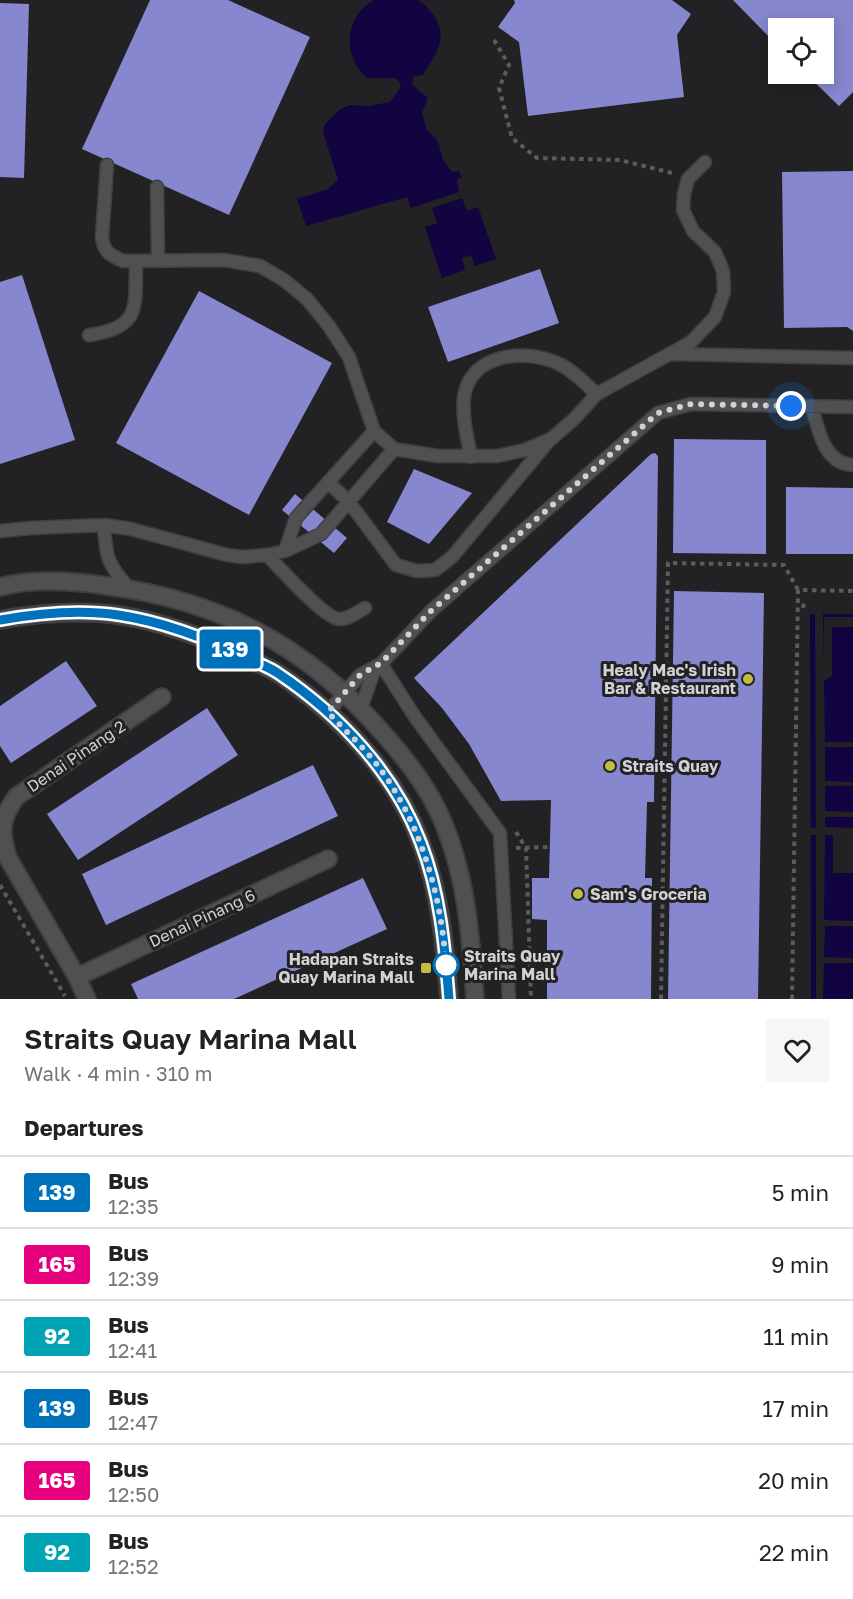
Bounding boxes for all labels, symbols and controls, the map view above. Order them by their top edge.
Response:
map controls [768,18,834,84]
button: locate [768,18,834,84]
your location [776,391,806,421]
line badge: 139 [196,630,264,668]
text: 139 [212,636,248,662]
place label: Healy Mac's Irish Bar & Restaurant [602,660,736,698]
marker: Healy Mac's Irish Bar & Restaurant [741,672,755,686]
street label: Denai Pinang 2 [23,716,129,796]
place label: Straits Quay [622,756,719,776]
marker: Straits Quay [603,759,617,773]
place label: Sam's Groceria [590,884,707,904]
street label: Denai Pinang 6 [146,885,258,951]
marker: Sam's Groceria [571,887,585,901]
place label: Straits Quay Marina Mall [464,946,561,984]
place label: Hadapan Straits Quay Marina Mall [278,949,415,987]
marker: Straits Quay Marina Mall [433,952,459,978]
marker: Hadapan Straits Quay Marina Mall [419,961,433,975]
button: heart [766,1019,829,1082]
text: Straits Quay Marina Mall [24,1022,357,1055]
text: Walk · 4 min · 310 m [24,1061,212,1085]
text: Departures [24,1114,143,1141]
text: Bus [108,1167,149,1194]
text: 139 [39,1179,75,1205]
text: 5 min [772,1179,829,1206]
text: 12:35 [108,1194,159,1218]
text: Bus [108,1239,149,1266]
text: 165 [39,1251,75,1277]
text: 9 min [771,1251,829,1278]
text: 12:39 [108,1266,159,1290]
text: Bus [108,1311,149,1338]
text: 92 [44,1323,70,1349]
text: 11 min [763,1323,829,1350]
text: 12:41 [108,1338,157,1362]
text: Bus [108,1383,149,1410]
text: 139 [39,1395,75,1421]
text: 17 min [762,1395,829,1422]
text: 12:47 [108,1410,158,1434]
text: Bus [108,1455,149,1482]
text: 165 [39,1467,75,1493]
text: 20 min [758,1467,829,1494]
text: 12:50 [108,1482,159,1506]
text: Bus [108,1527,149,1554]
text: 92 [44,1539,70,1565]
text: 22 min [759,1539,829,1566]
text: 12:52 [108,1554,159,1578]

